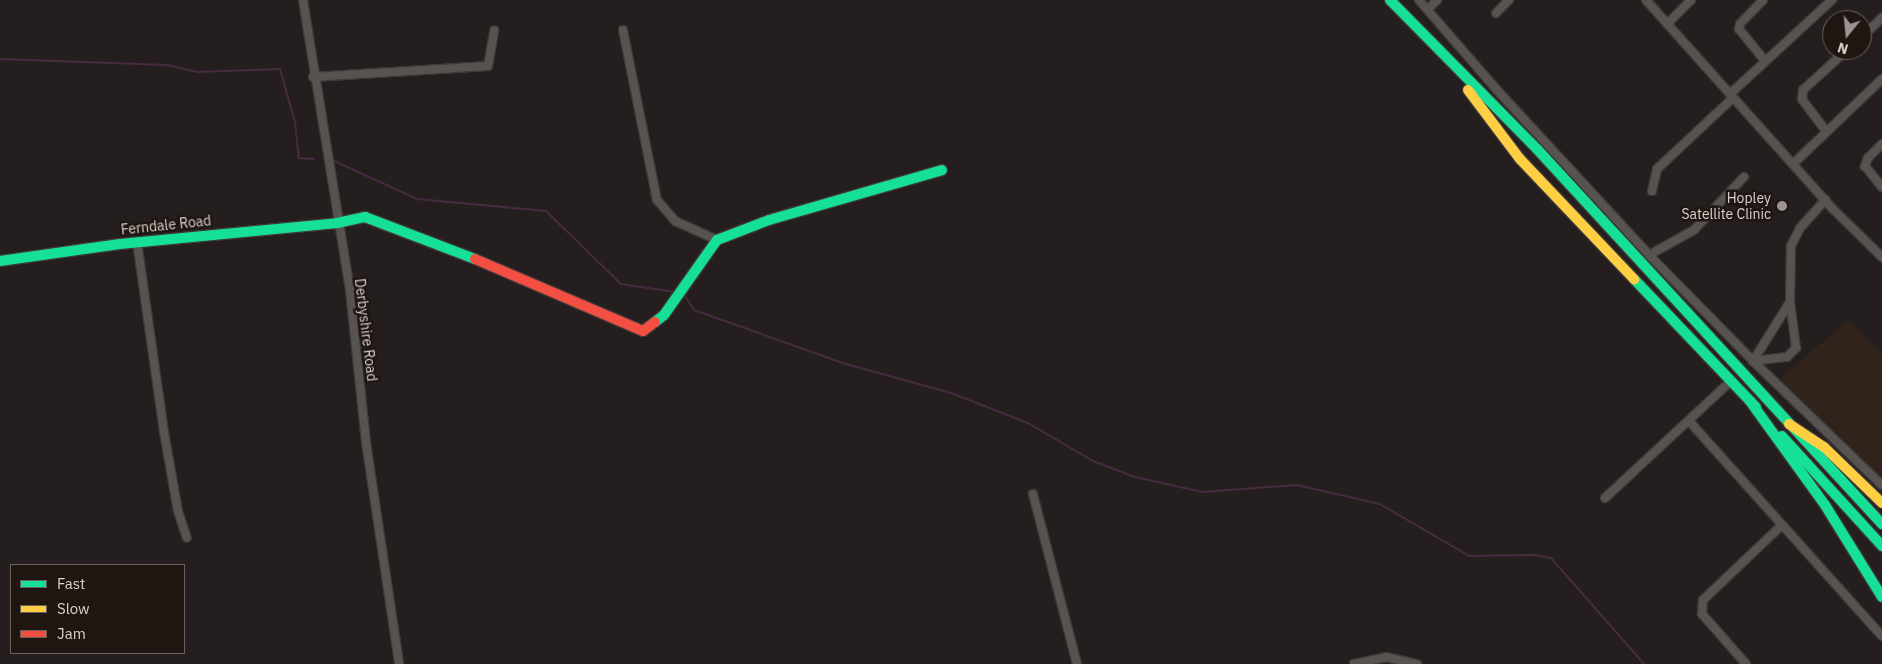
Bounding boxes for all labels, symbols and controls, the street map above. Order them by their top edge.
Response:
north arrow [1822,10,1872,60]
text: N [1835,38,1850,58]
place label: Hopley Satellite Clinic [1681,190,1771,222]
marker: Hopley Satellite Clinic [1775,199,1789,213]
street label: Ferndale Road [120,212,212,238]
street label: Derbyshire Road [351,278,381,382]
legend [10,564,185,654]
text: Fast [57,574,85,593]
text: Slow [57,599,90,618]
text: Jam [57,624,86,643]

